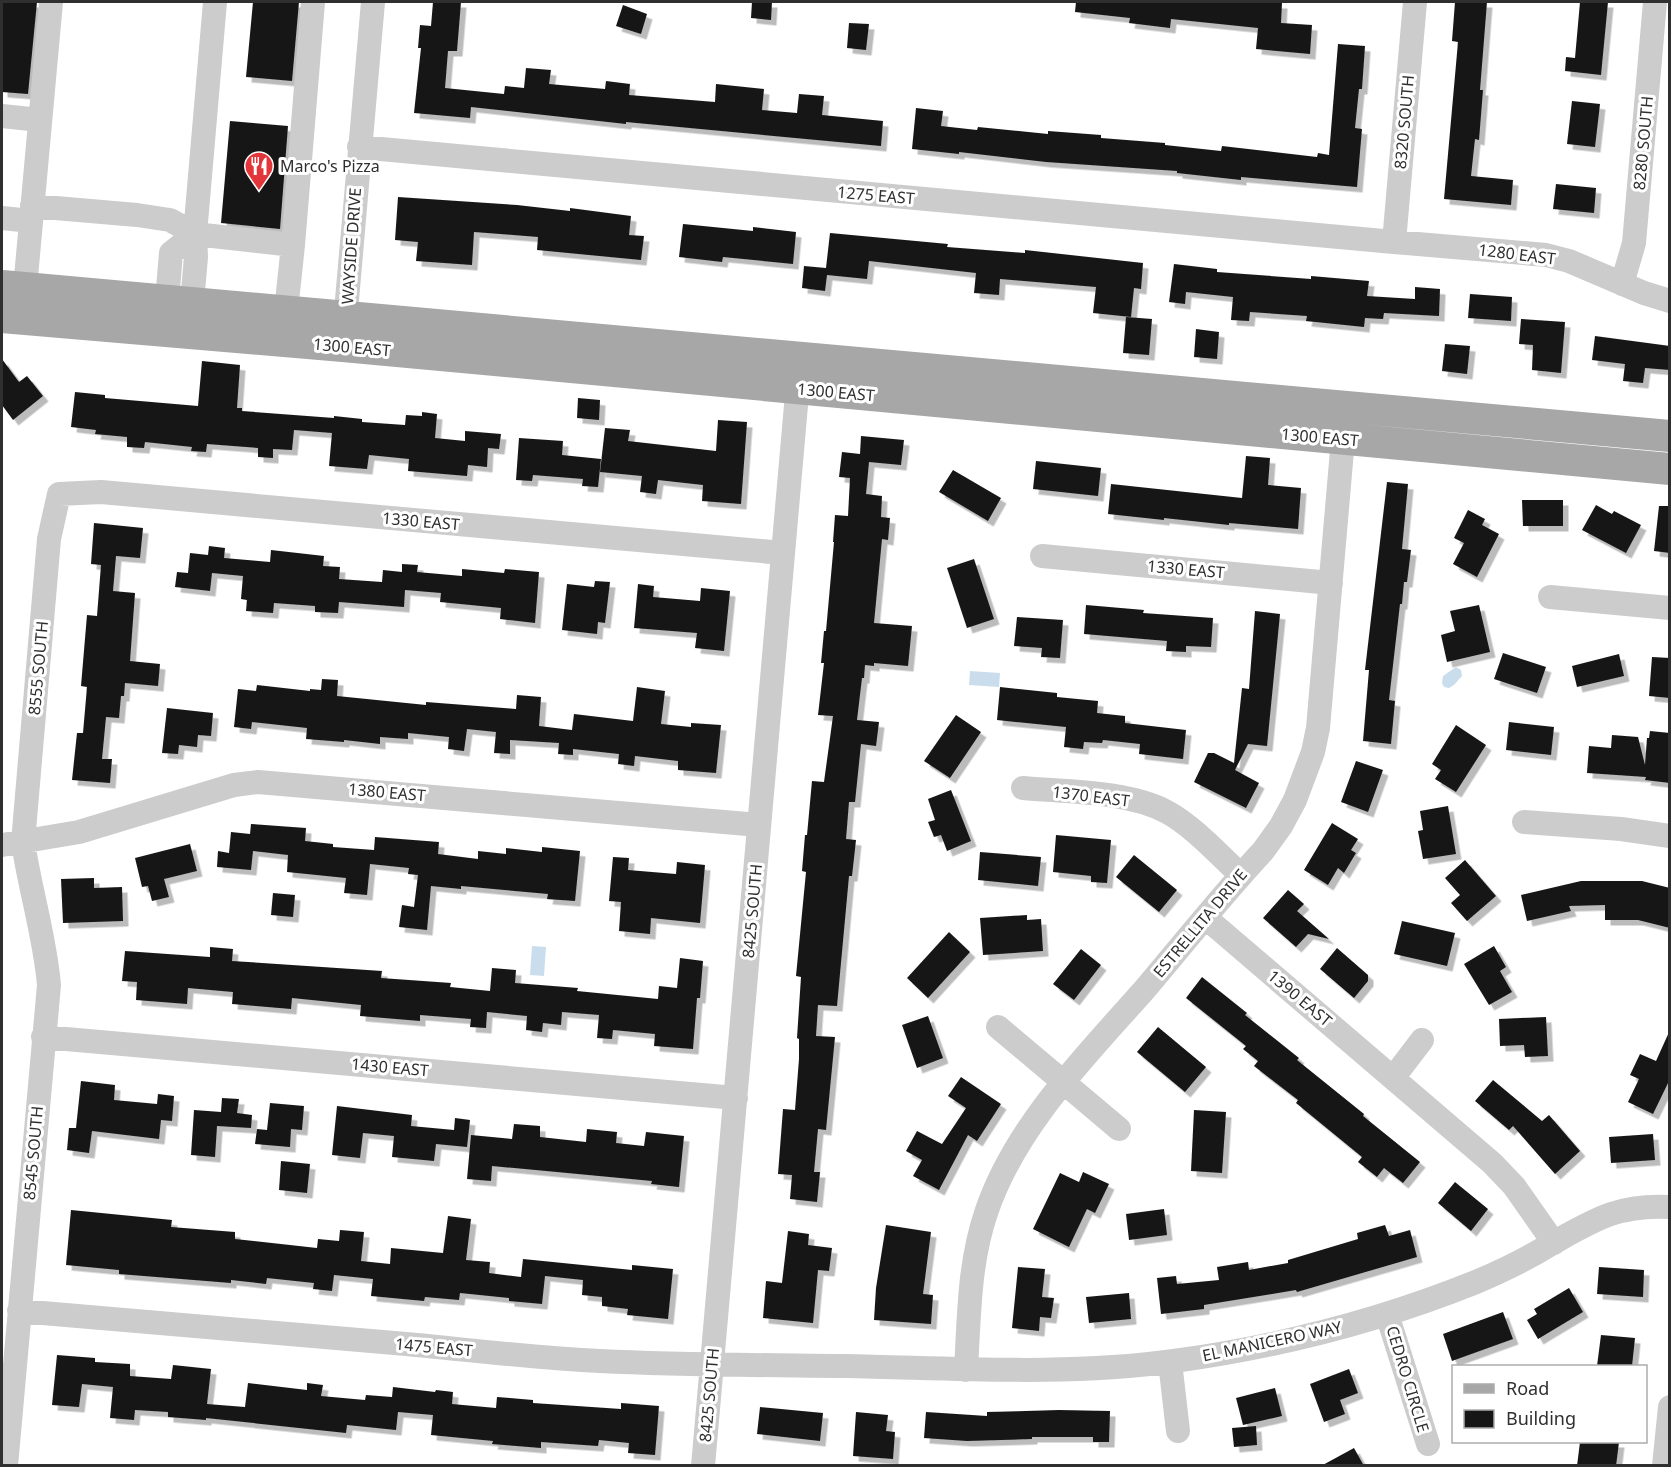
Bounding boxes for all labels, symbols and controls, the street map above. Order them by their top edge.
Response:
street label: 8320 SOUTH [1389,74,1419,170]
street label: 8280 SOUTH [1628,95,1658,191]
restaurant icon: Marco's Pizza [243,150,275,192]
place label: Marco's Pizza [280,155,380,177]
street label: 1275 EAST [836,181,916,209]
street label: WAYSIDE DRIVE [336,187,366,305]
street label: 1280 EAST [1477,238,1557,270]
street label: 1300 EAST [312,333,392,361]
street label: 1300 EAST [796,378,876,406]
street label: 1300 EAST [1280,423,1360,451]
street label: 1330 EAST [381,507,461,535]
street label: 1330 EAST [1146,555,1226,583]
street label: 8555 SOUTH [23,620,53,716]
street label: 1380 EAST [347,778,427,806]
street label: 1370 EAST [1051,780,1131,812]
street label: 8425 SOUTH [737,863,767,959]
street label: ESTRELLITA DRIVE [1148,864,1252,982]
street label: 1390 EAST [1263,965,1337,1031]
street label: 1430 EAST [350,1053,430,1081]
street label: 8545 SOUTH [18,1105,48,1201]
street label: EL MANICERO WAY [1200,1315,1345,1367]
street label: CEDRO CIRCLE [1381,1323,1435,1435]
street label: 1475 EAST [394,1333,474,1361]
street label: 8425 SOUTH [694,1347,724,1443]
legend [1452,1365,1647,1443]
text: Road [1506,1376,1549,1400]
text: Building [1506,1406,1576,1430]

